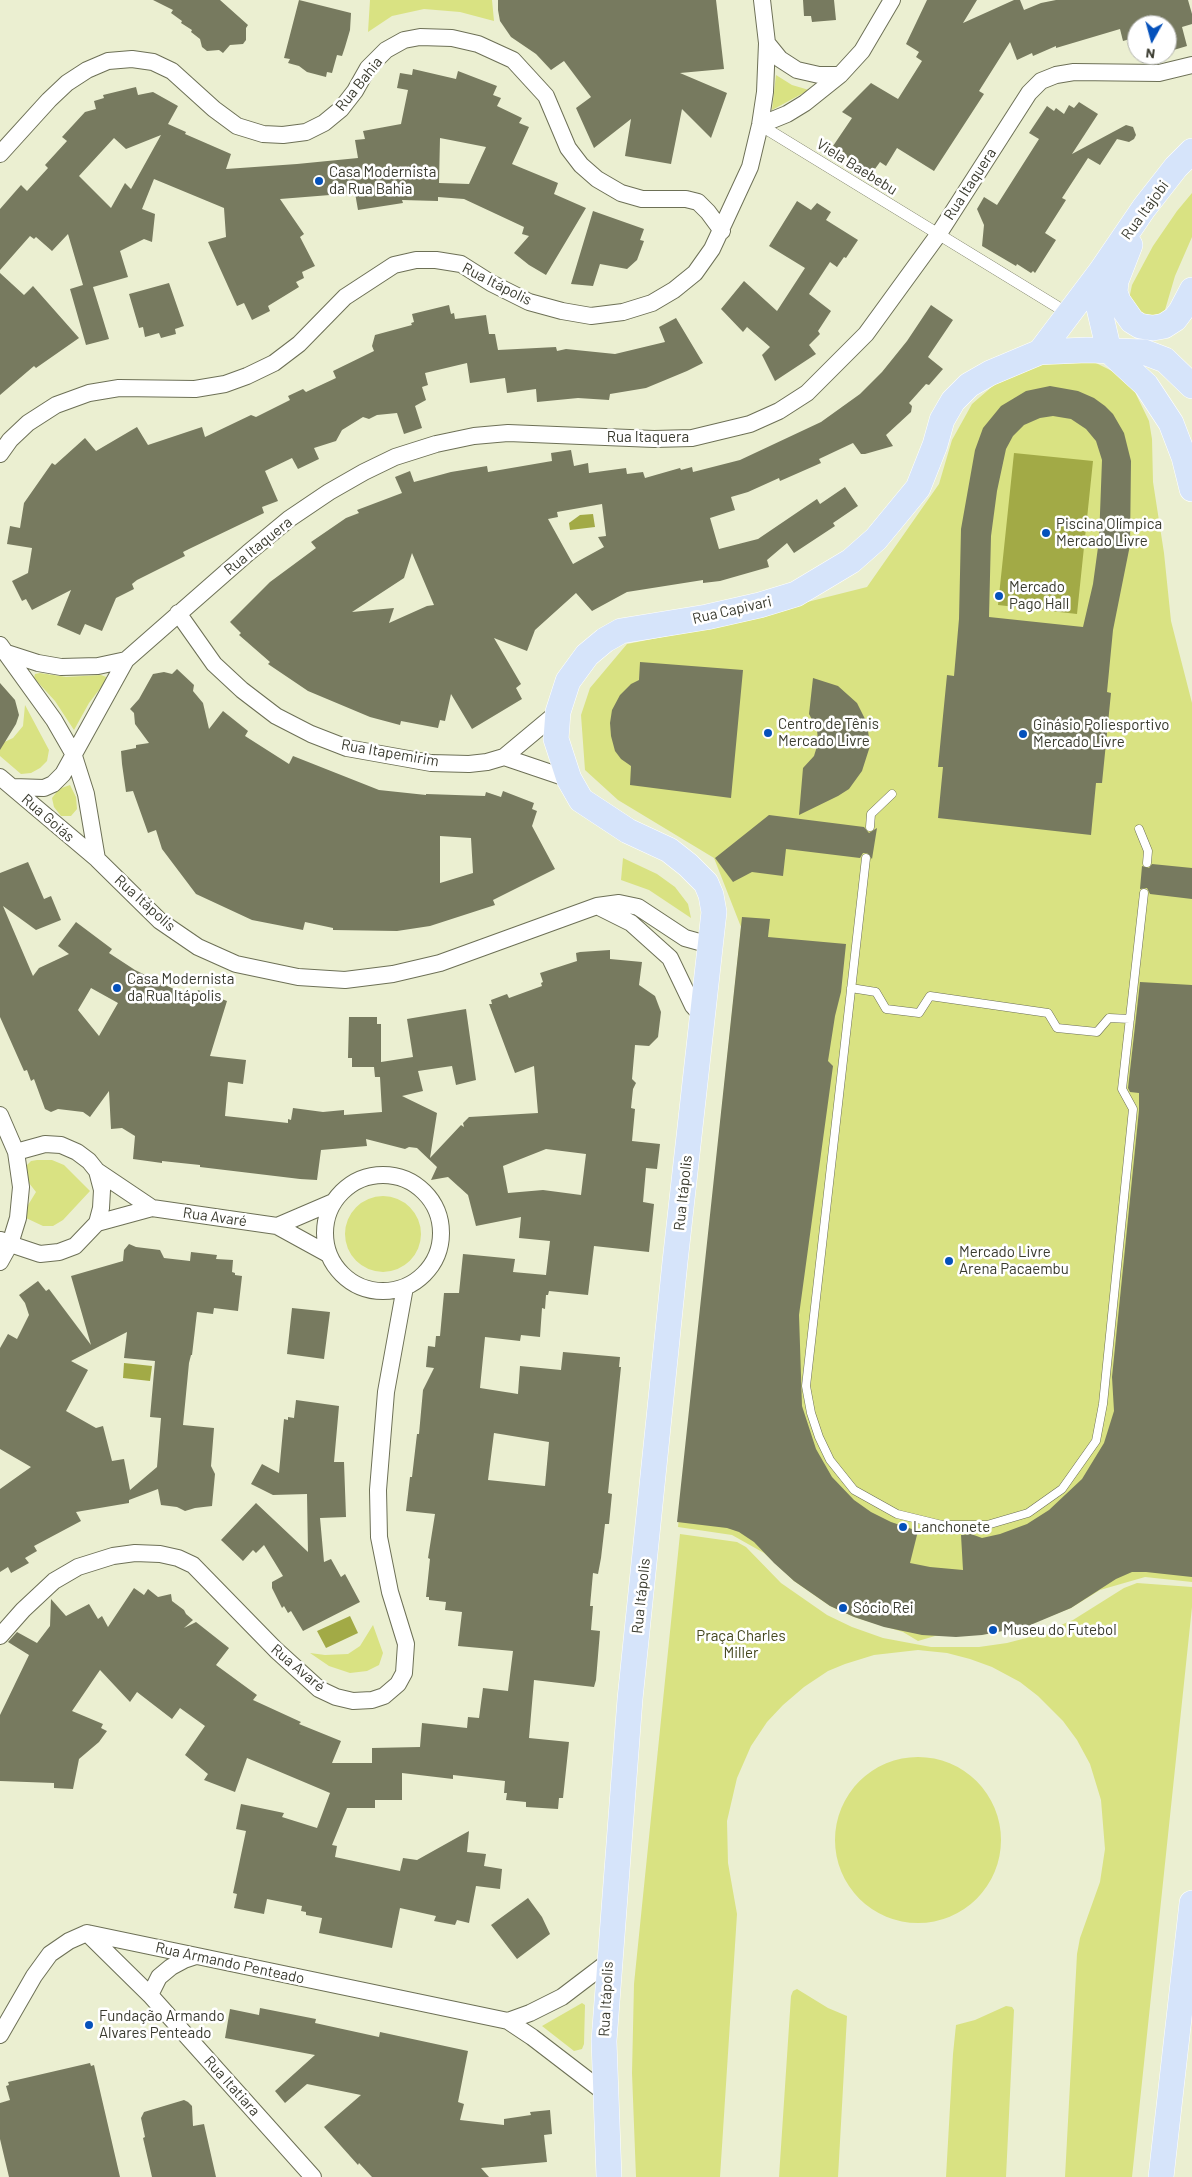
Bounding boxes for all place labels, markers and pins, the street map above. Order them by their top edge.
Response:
place label: Casa Modernista da Rua Bahia [329,163,436,198]
marker: Casa Modernista da Rua Bahia [313,175,325,187]
place label: Piscina Olímpica Mercado Livre [1056,515,1162,550]
marker: Piscina Olímpica Mercado Livre [1040,527,1052,539]
place label: Mercado Pago Hall [1009,578,1069,613]
marker: Mercado Pago Hall [993,590,1005,602]
place label: Centro de Tênis Mercado Livre [778,715,879,750]
place label: Ginásio Poliesportivo Mercado Livre [1033,716,1169,751]
marker: Centro de Tênis Mercado Livre [762,727,774,739]
marker: Ginásio Poliesportivo Mercado Livre [1017,728,1029,740]
place label: Casa Modernista da Rua Itápolis [127,970,234,1005]
marker: Casa Modernista da Rua Itápolis [111,982,123,994]
place label: Mercado Livre Arena Pacaembu [959,1243,1069,1278]
marker: Mercado Livre Arena Pacaembu [943,1255,955,1267]
place label: Lanchonete [913,1518,990,1536]
marker: Lanchonete [897,1521,909,1533]
place label: Sócio Rei [853,1599,914,1617]
marker: Sócio Rei [837,1602,849,1614]
place label: Museu do Futebol [1003,1621,1117,1639]
marker: Museu do Futebol [987,1624,999,1636]
place label: Fundação Armando Alvares Penteado [99,2007,225,2042]
marker: Fundação Armando Alvares Penteado [83,2019,95,2031]

